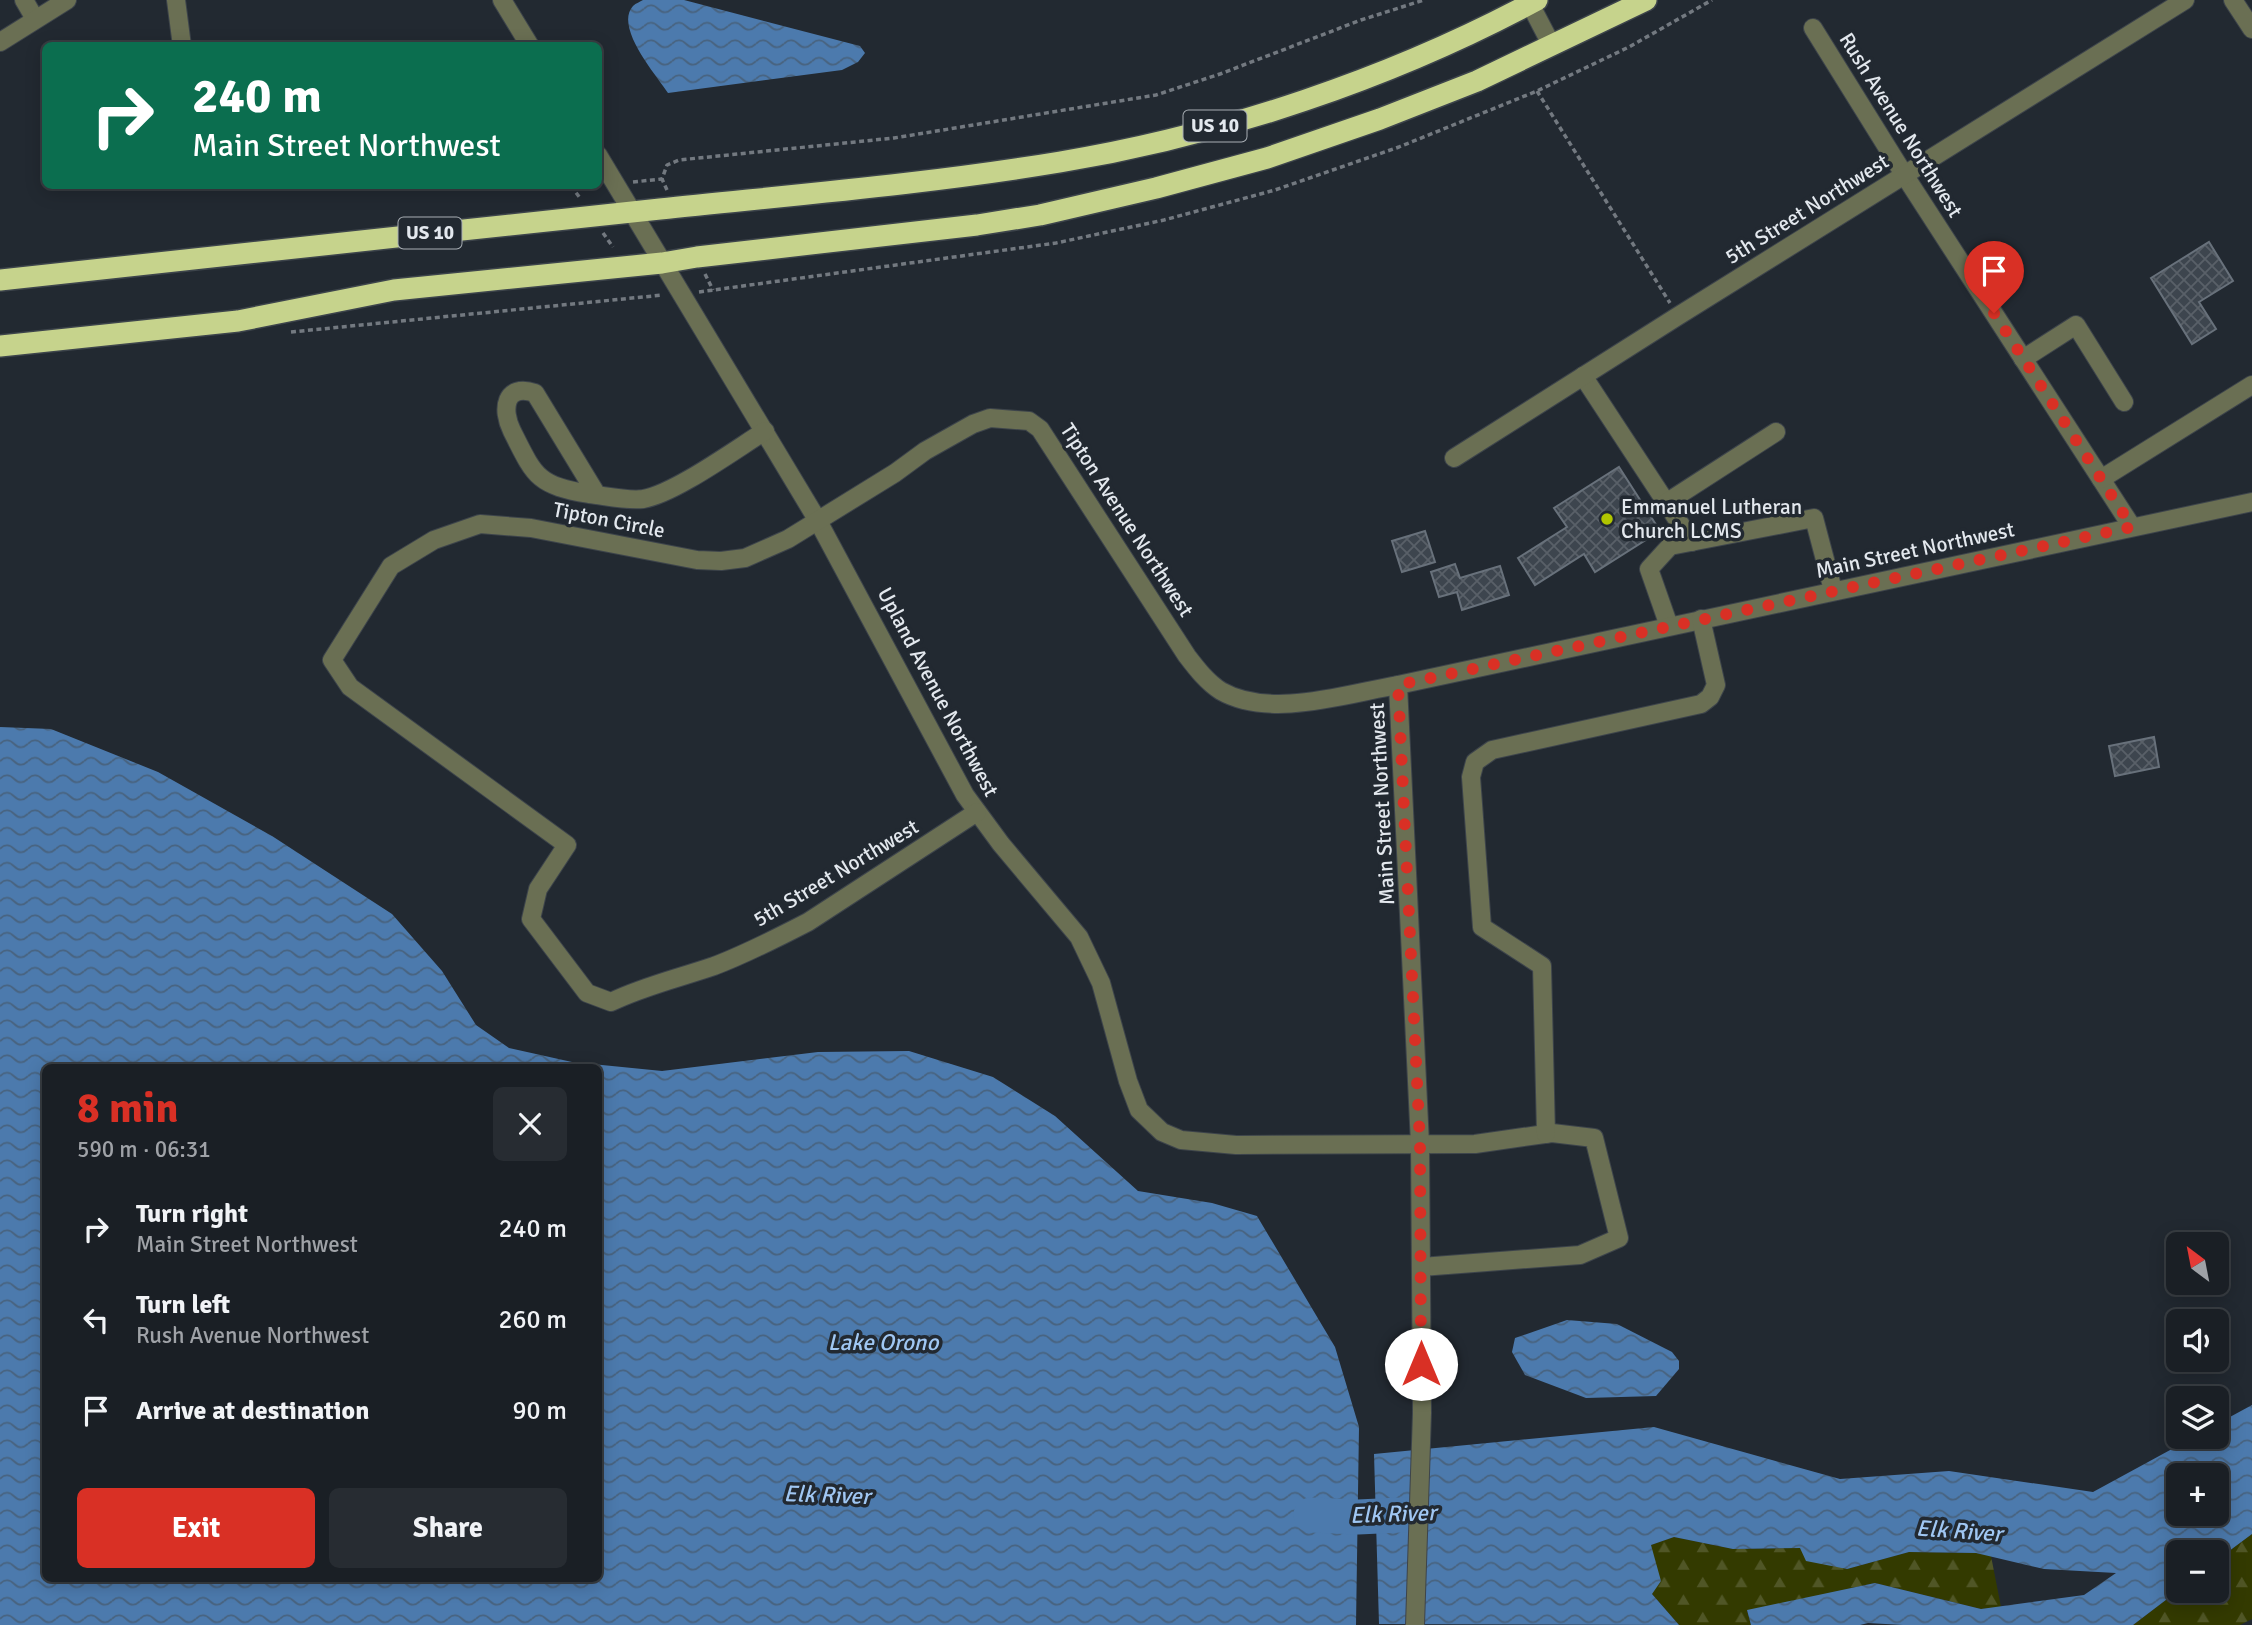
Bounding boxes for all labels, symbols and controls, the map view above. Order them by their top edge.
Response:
street label: Rush Avenue Northwest [1834,28,1968,222]
text: 240 m [192,66,322,126]
icon: right [77,70,168,161]
road number: US 10 [1184,110,1246,142]
text: Main Street Northwest [192,126,501,165]
street label: 5th Street Northwest [1720,148,1894,270]
road number: US 10 [398,218,462,248]
pin [1964,241,2024,313]
icon: arrive [1975,252,2013,290]
street label: Tipton Avenue Northwest [1055,418,1199,622]
place label: Emmanuel Lutheran Church LCMS [1621,494,1802,544]
street label: Tipton Circle [551,496,667,544]
marker: Emmanuel Lutheran Church LCMS [1599,511,1615,527]
street label: Main Street Northwest [1813,516,2017,584]
street label: Upland Avenue Northwest [872,583,1004,801]
street label: Main Street Northwest [1364,702,1400,906]
street label: 5th Street Northwest [749,813,923,933]
text: 8 min [77,1083,178,1134]
button: close [493,1087,567,1161]
text: 590 m · 06:31 [77,1135,211,1164]
text: Turn right [136,1198,248,1230]
icon: right [77,1210,115,1248]
text: 240 m [498,1213,567,1245]
text: Main Street Northwest [136,1230,358,1259]
north arrow [2166,1232,2230,1295]
map controls [2166,1232,2229,1603]
text: Turn left [136,1289,230,1321]
icon: left [77,1301,115,1339]
text: 260 m [498,1304,567,1336]
button: sound [2166,1309,2229,1372]
text: Rush Avenue Northwest [136,1321,369,1350]
position arrow [1384,1327,1458,1401]
water label: Lake Orono [828,1328,939,1357]
button: layers [2166,1386,2229,1449]
icon: arrive [77,1392,115,1430]
text: Arrive at destination [136,1395,369,1427]
text: 90 m [512,1395,567,1427]
button: + [2166,1463,2229,1526]
water label: Elk River [783,1479,874,1511]
button: Exit [77,1488,315,1568]
button: Share [329,1488,567,1568]
water label: Elk River [1349,1498,1440,1530]
water label: Elk River [1915,1514,2007,1549]
button: − [2166,1540,2229,1603]

